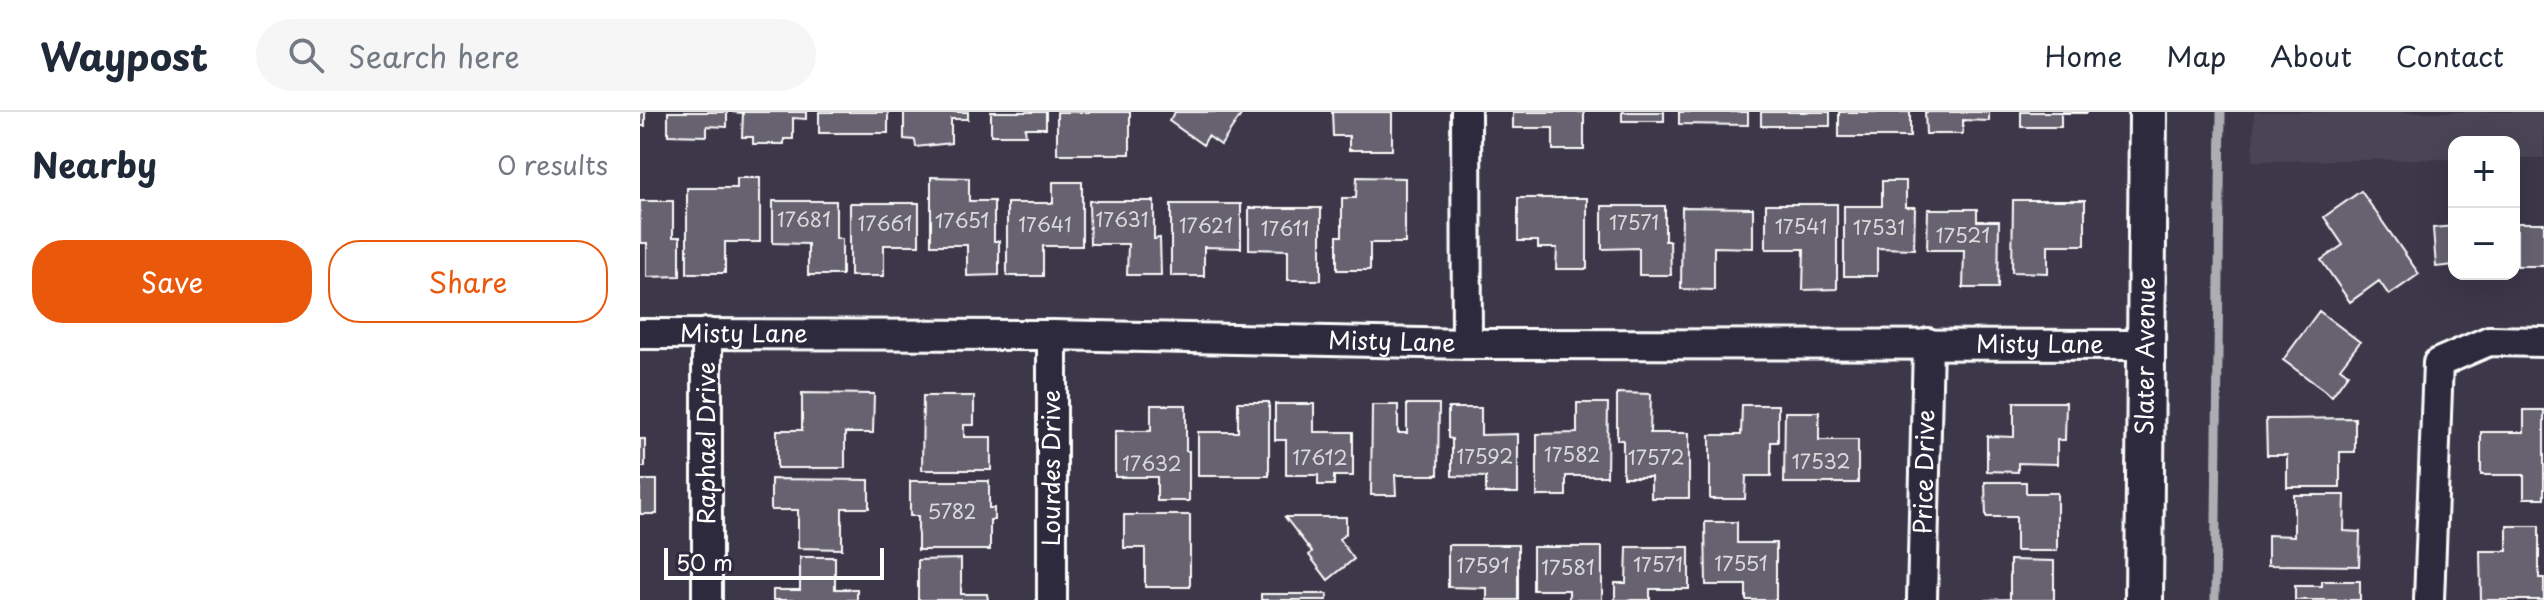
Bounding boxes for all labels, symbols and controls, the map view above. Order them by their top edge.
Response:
search box [256,19,816,91]
text: Waypost [40,27,208,84]
icon: search [284,33,328,77]
text: Search here [348,33,520,78]
text: Home [2044,34,2122,77]
text: Map [2166,34,2226,77]
text: About [2270,34,2352,77]
text: Contact [2396,34,2504,77]
map controls [2448,136,2520,280]
button: + [2448,136,2520,208]
text: Nearby [32,138,157,190]
text: 0 results [497,145,608,184]
house number: 17681 [777,204,831,234]
house number: 17631 [1095,204,1149,234]
house number: 17651 [935,205,989,235]
house number: 17571 [1609,207,1659,237]
house number: 17661 [858,208,912,238]
button: − [2448,208,2520,280]
house number: 17641 [1018,209,1072,239]
house number: 17621 [1179,210,1233,240]
house number: 17541 [1775,211,1827,241]
house number: 17531 [1853,212,1905,242]
house number: 17611 [1261,213,1309,243]
house number: 17521 [1936,220,1990,250]
button: Save [32,240,312,323]
button: Share [328,240,608,323]
street label: Slater Avenue [2125,276,2163,436]
street label: Misty Lane [680,314,808,350]
street label: Misty Lane [1328,321,1456,360]
street label: Misty Lane [1976,325,2104,361]
street label: Raphael Drive [687,362,723,524]
street label: Lourdes Drive [1032,390,1068,546]
street label: Price Drive [1904,409,1942,535]
house number: 17582 [1544,439,1600,469]
house number: 17592 [1457,441,1513,471]
house number: 17612 [1292,442,1348,472]
house number: 17572 [1627,442,1685,472]
house number: 17532 [1792,446,1850,476]
house number: 17632 [1122,448,1182,478]
house number: 5782 [927,496,977,526]
scale bar [664,544,884,580]
text: 50 m [676,545,733,578]
house number: 17551 [1714,548,1768,578]
house number: 17571 [1633,549,1683,579]
house number: 17591 [1457,550,1510,580]
house number: 17581 [1541,552,1595,582]

